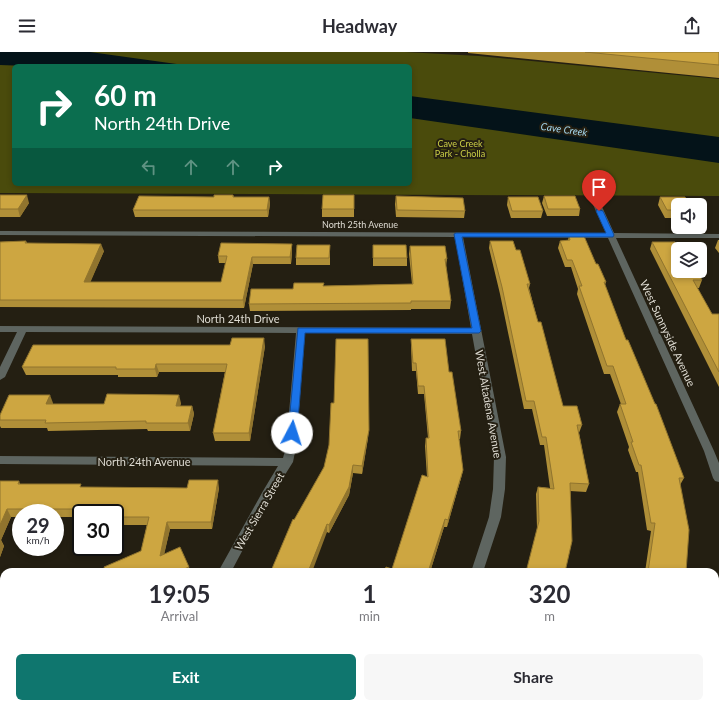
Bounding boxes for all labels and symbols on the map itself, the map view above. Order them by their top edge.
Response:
water label: Cave Creek [540,120,588,138]
park label: Cave Creek Park - Cholla [435,138,485,159]
pin [582,170,616,211]
street label: North 25th Avenue [322,219,398,230]
street label: West Sunnyside Avenue [638,278,698,388]
street label: North 24th Drive [196,312,280,325]
street label: West Altadena Avenue [473,349,505,459]
position arrow [271,412,313,454]
street label: North 24th Avenue [97,455,191,468]
street label: West Sierra Street [231,470,287,552]
speed limit sign: 30 [72,504,124,556]

